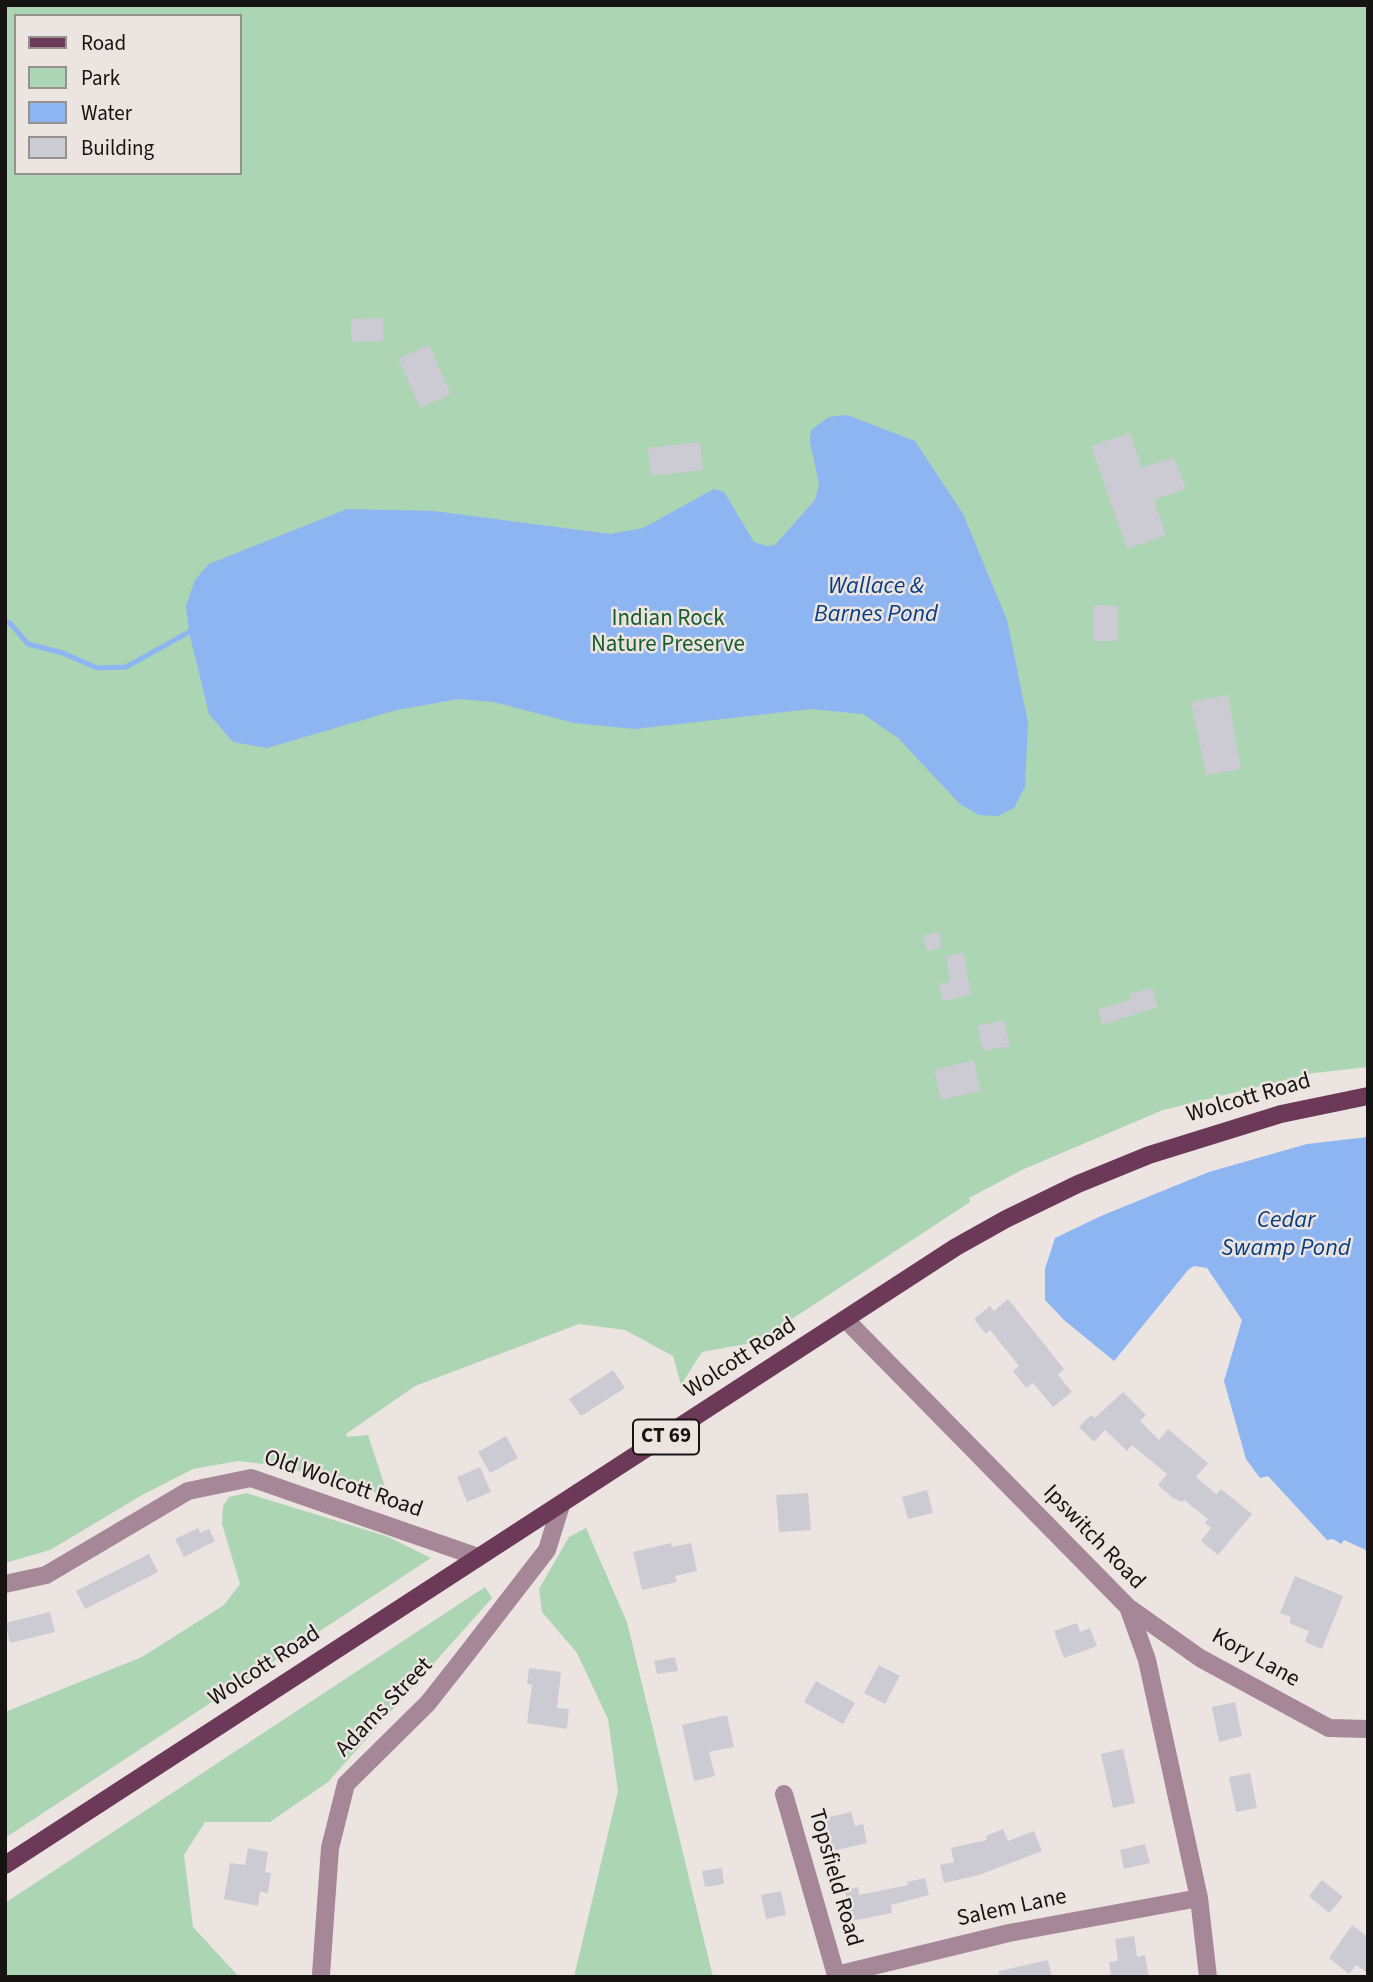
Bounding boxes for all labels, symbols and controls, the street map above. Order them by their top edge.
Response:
legend [14,14,242,175]
text: Road [81,28,126,58]
text: Park [81,63,120,93]
text: Water [81,98,132,128]
text: Building [81,133,154,163]
water label: Wallace & Barnes Pond [814,574,938,630]
park label: Indian Rock Nature Preserve [591,606,745,660]
street label: Wolcott Road [1184,1068,1314,1130]
water label: Cedar Swamp Pond [1221,1208,1351,1264]
street label: Wolcott Road [680,1313,802,1405]
road number: CT 69 [633,1420,699,1454]
street label: Old Wolcott Road [260,1445,426,1525]
street label: Ipswitch Road [1036,1480,1150,1596]
street label: Wolcott Road [204,1621,326,1713]
street label: Kory Lane [1206,1624,1304,1694]
street label: Adams Street [331,1652,439,1764]
street label: Topsfield Road [801,1806,867,1950]
street label: Salem Lane [955,1884,1069,1934]

